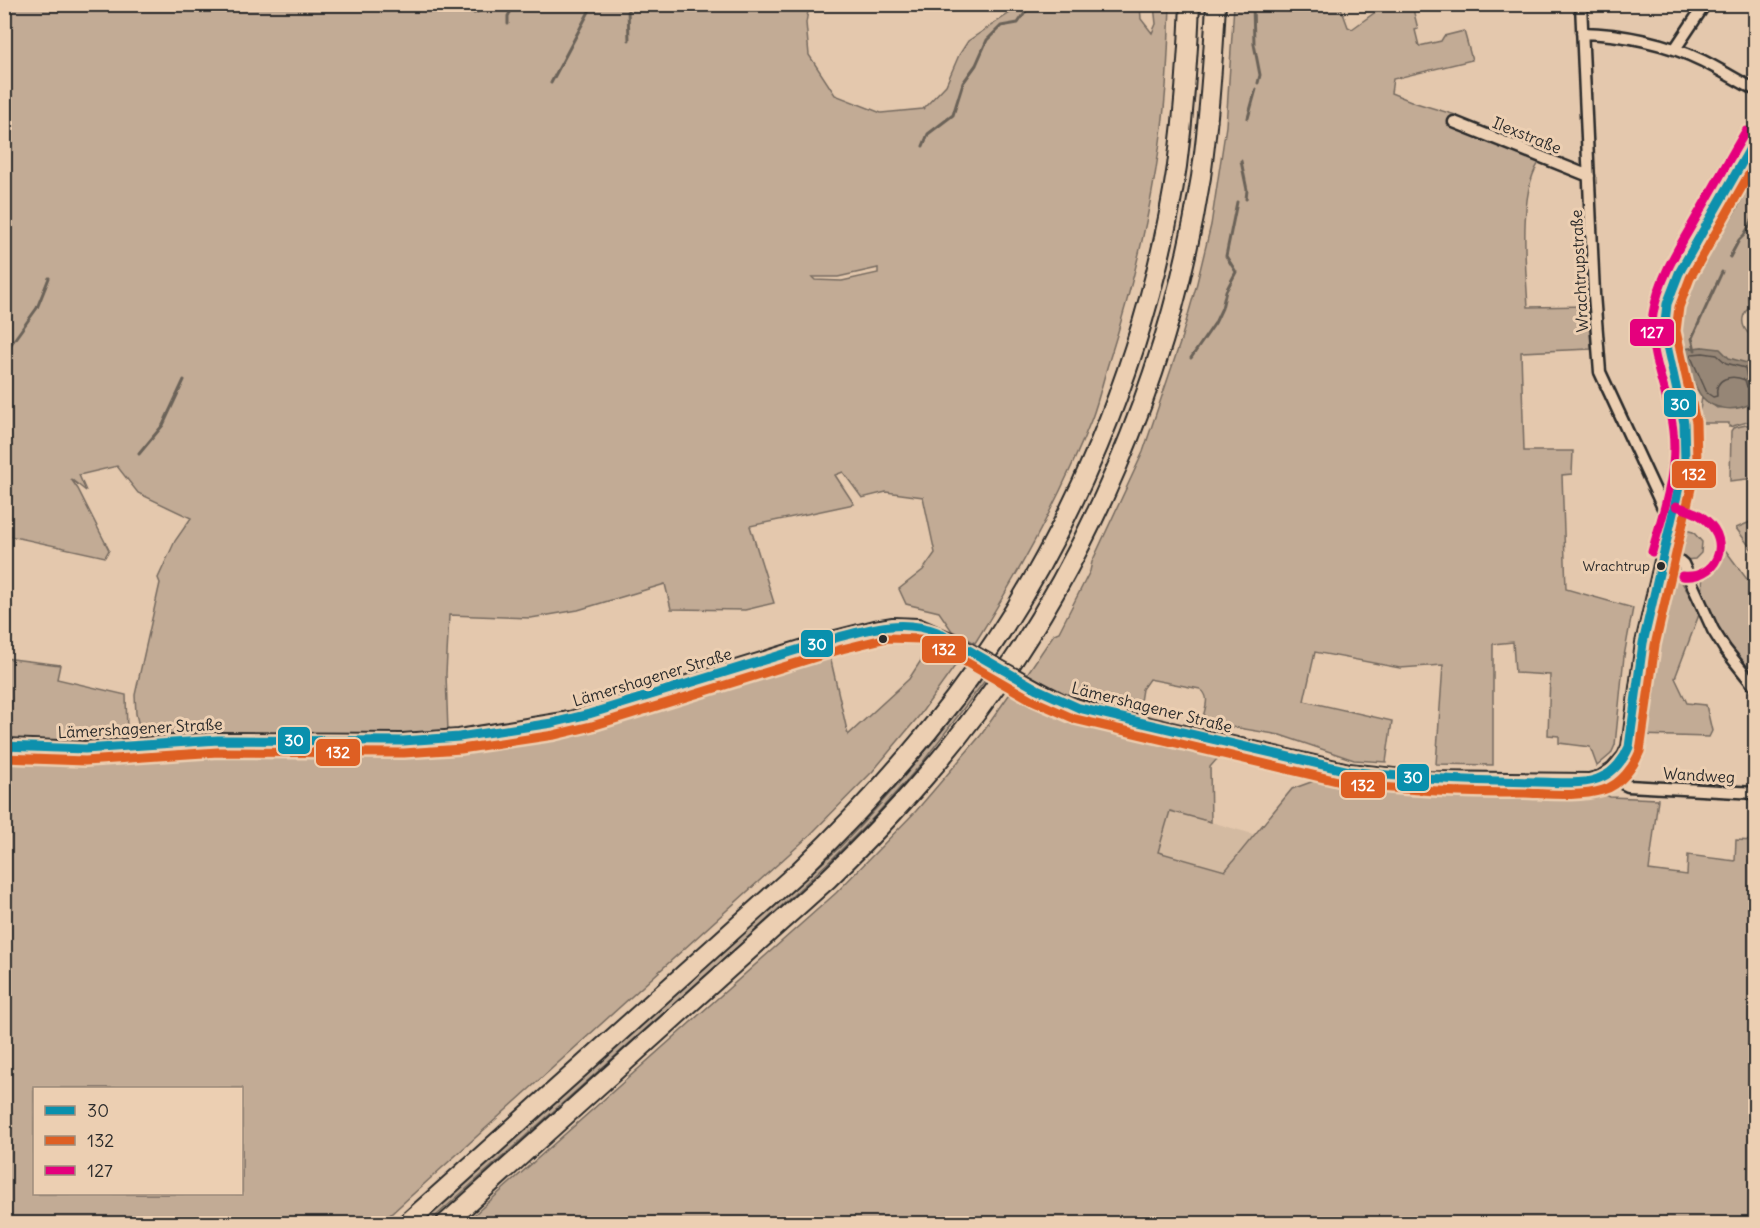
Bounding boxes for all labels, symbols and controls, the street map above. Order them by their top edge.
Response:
street label: Ilexstraße [1490,112,1564,158]
street label: Wrachtrupstraße [1566,209,1592,333]
line badge: 127 [1629,318,1675,347]
text: 127 [1641,322,1664,342]
line badge: 30 [1663,389,1697,418]
text: 30 [1670,394,1690,414]
line badge: 132 [1671,460,1717,489]
text: 132 [1682,464,1706,484]
place label: Wrachtrup [1582,557,1650,575]
marker: Wrachtrup [1655,560,1667,572]
line badge: 30 [800,629,834,658]
unlabelled marker [877,633,889,645]
text: 30 [807,634,827,654]
line badge: 132 [921,635,967,664]
text: 132 [932,639,956,659]
street label: Lämershagener Straße [570,643,734,711]
street label: Lämershagener Straße [1069,677,1235,737]
street label: Lämershagener Straße [57,714,223,742]
line badge: 30 [277,726,311,755]
text: 30 [284,730,304,750]
line badge: 132 [315,738,361,767]
text: 132 [326,742,350,762]
line badge: 30 [1396,763,1430,792]
street label: Wandweg [1663,763,1735,787]
text: 30 [1403,767,1423,787]
line badge: 132 [1340,771,1386,799]
text: 132 [1351,775,1375,795]
legend [33,1087,243,1195]
text: 30 [87,1099,109,1122]
text: 132 [87,1129,114,1152]
text: 127 [87,1159,113,1182]

